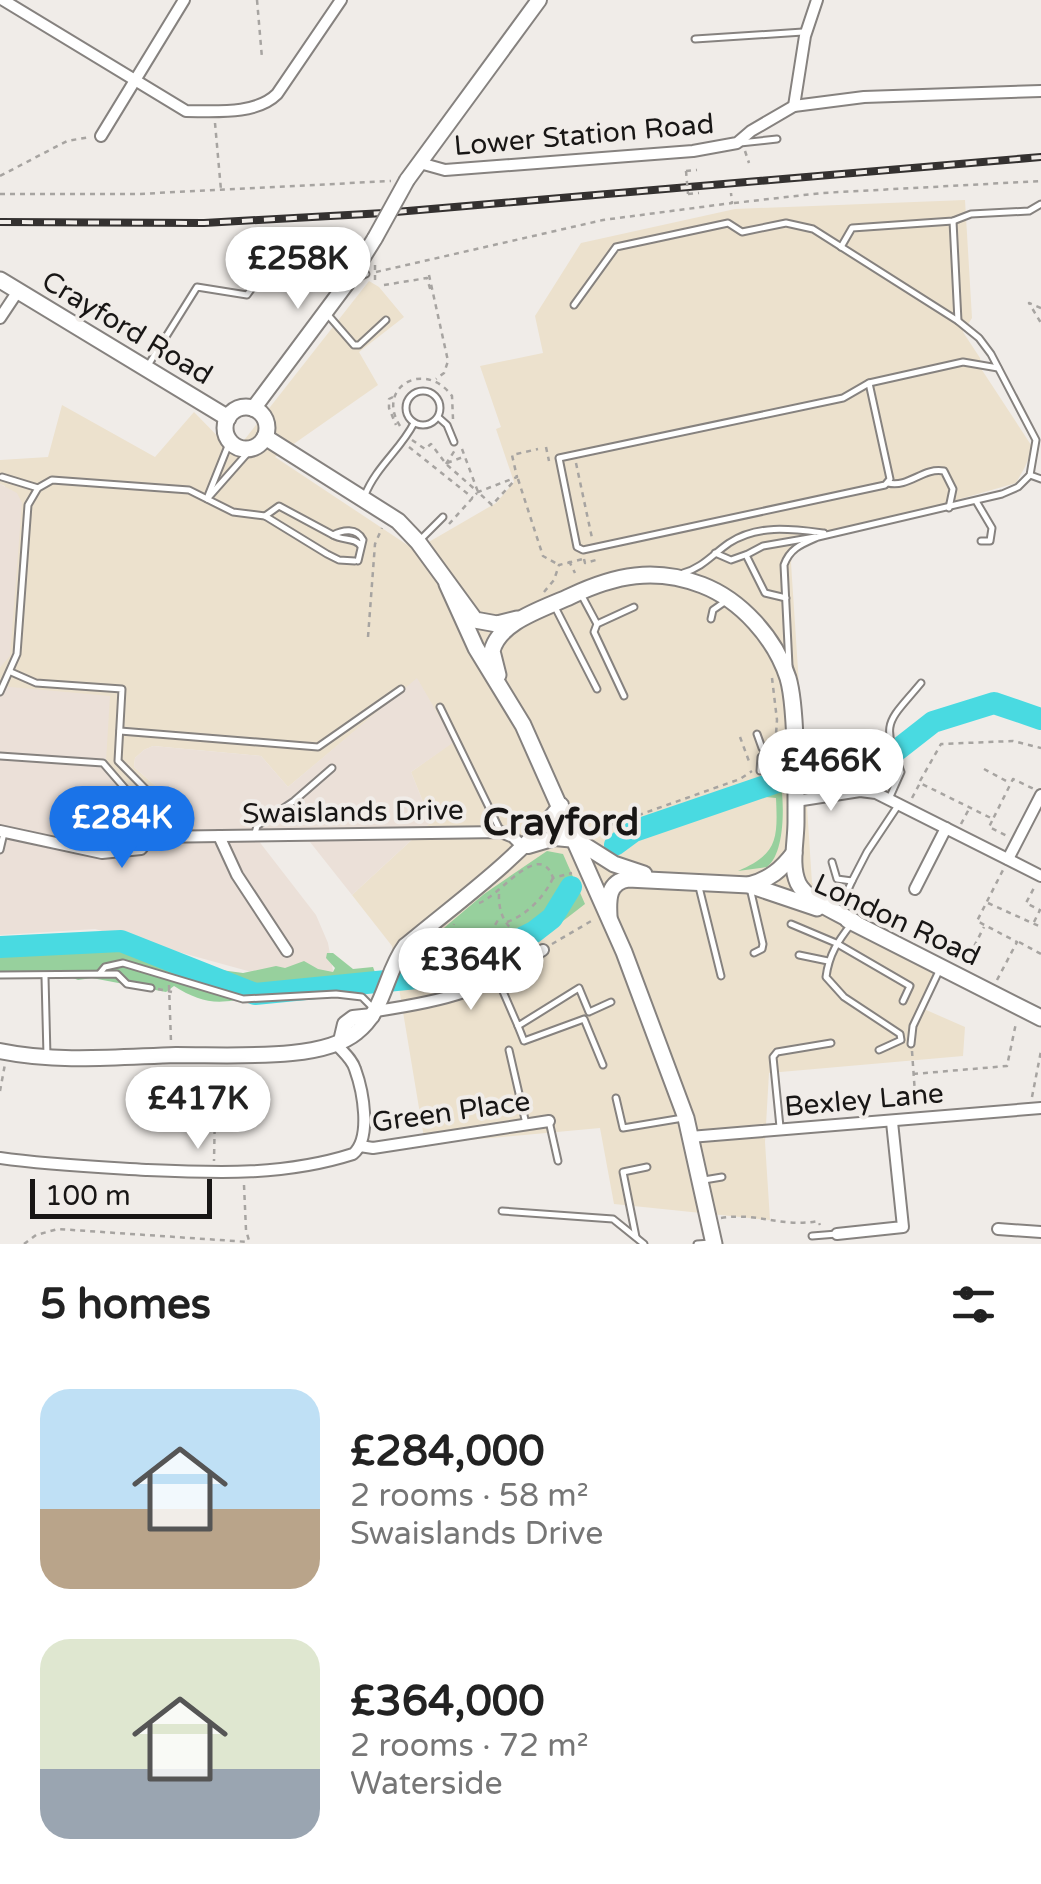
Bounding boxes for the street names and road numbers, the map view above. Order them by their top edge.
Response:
street label: Lower Station Road [453,107,715,163]
street label: Crayford Road [36,264,218,392]
street label: Swaislands Drive [242,793,464,831]
street label: London Road [808,867,986,973]
street label: Bexley Lane [783,1076,945,1124]
street label: Green Place [370,1084,532,1140]

